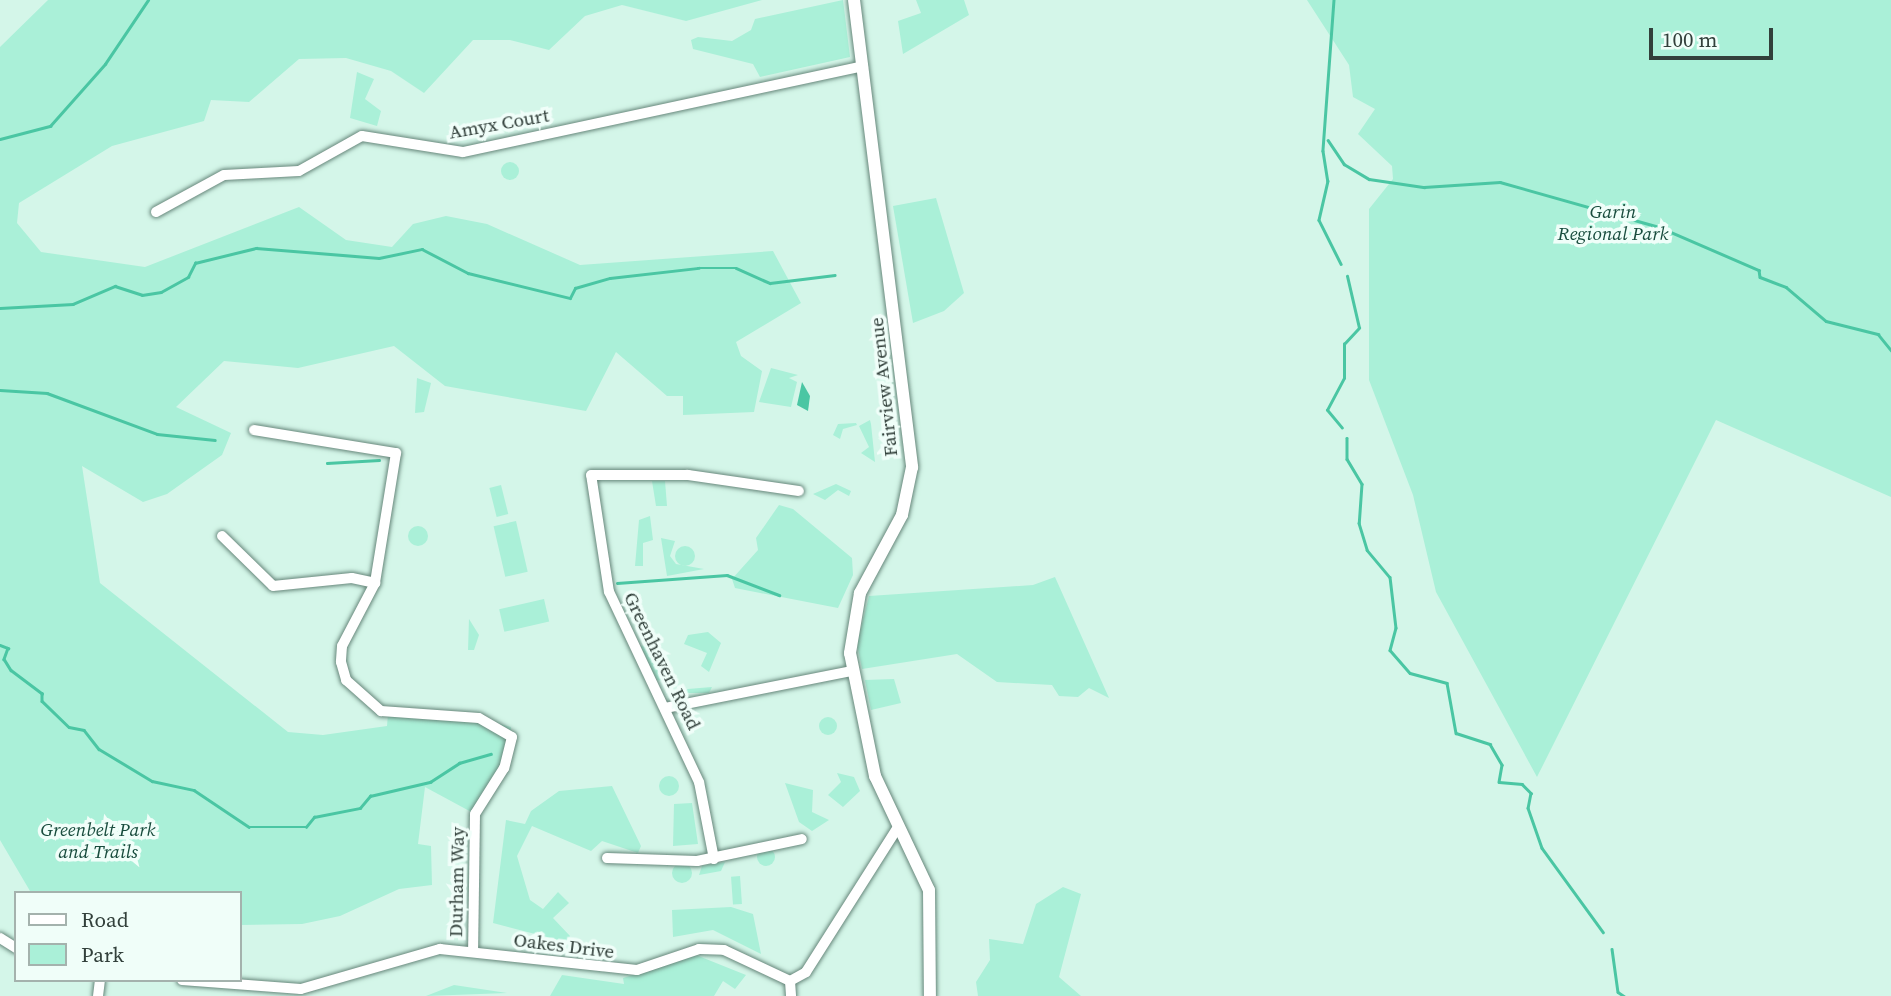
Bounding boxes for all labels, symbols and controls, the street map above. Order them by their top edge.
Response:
scale bar [1653,14,1777,58]
text: 100 m [1662,25,1717,54]
street label: Amyx Court [447,104,551,144]
park label: Garin Regional Park [1558,201,1668,245]
street label: Fairview Avenue [865,316,903,458]
street label: Greenhaven Road [619,588,705,734]
park label: Greenbelt Park and Trails [40,819,156,863]
street label: Durham Way [445,826,469,938]
legend [14,891,242,982]
text: Road [81,905,129,934]
street label: Oakes Drive [512,929,616,963]
text: Park [81,940,124,969]

